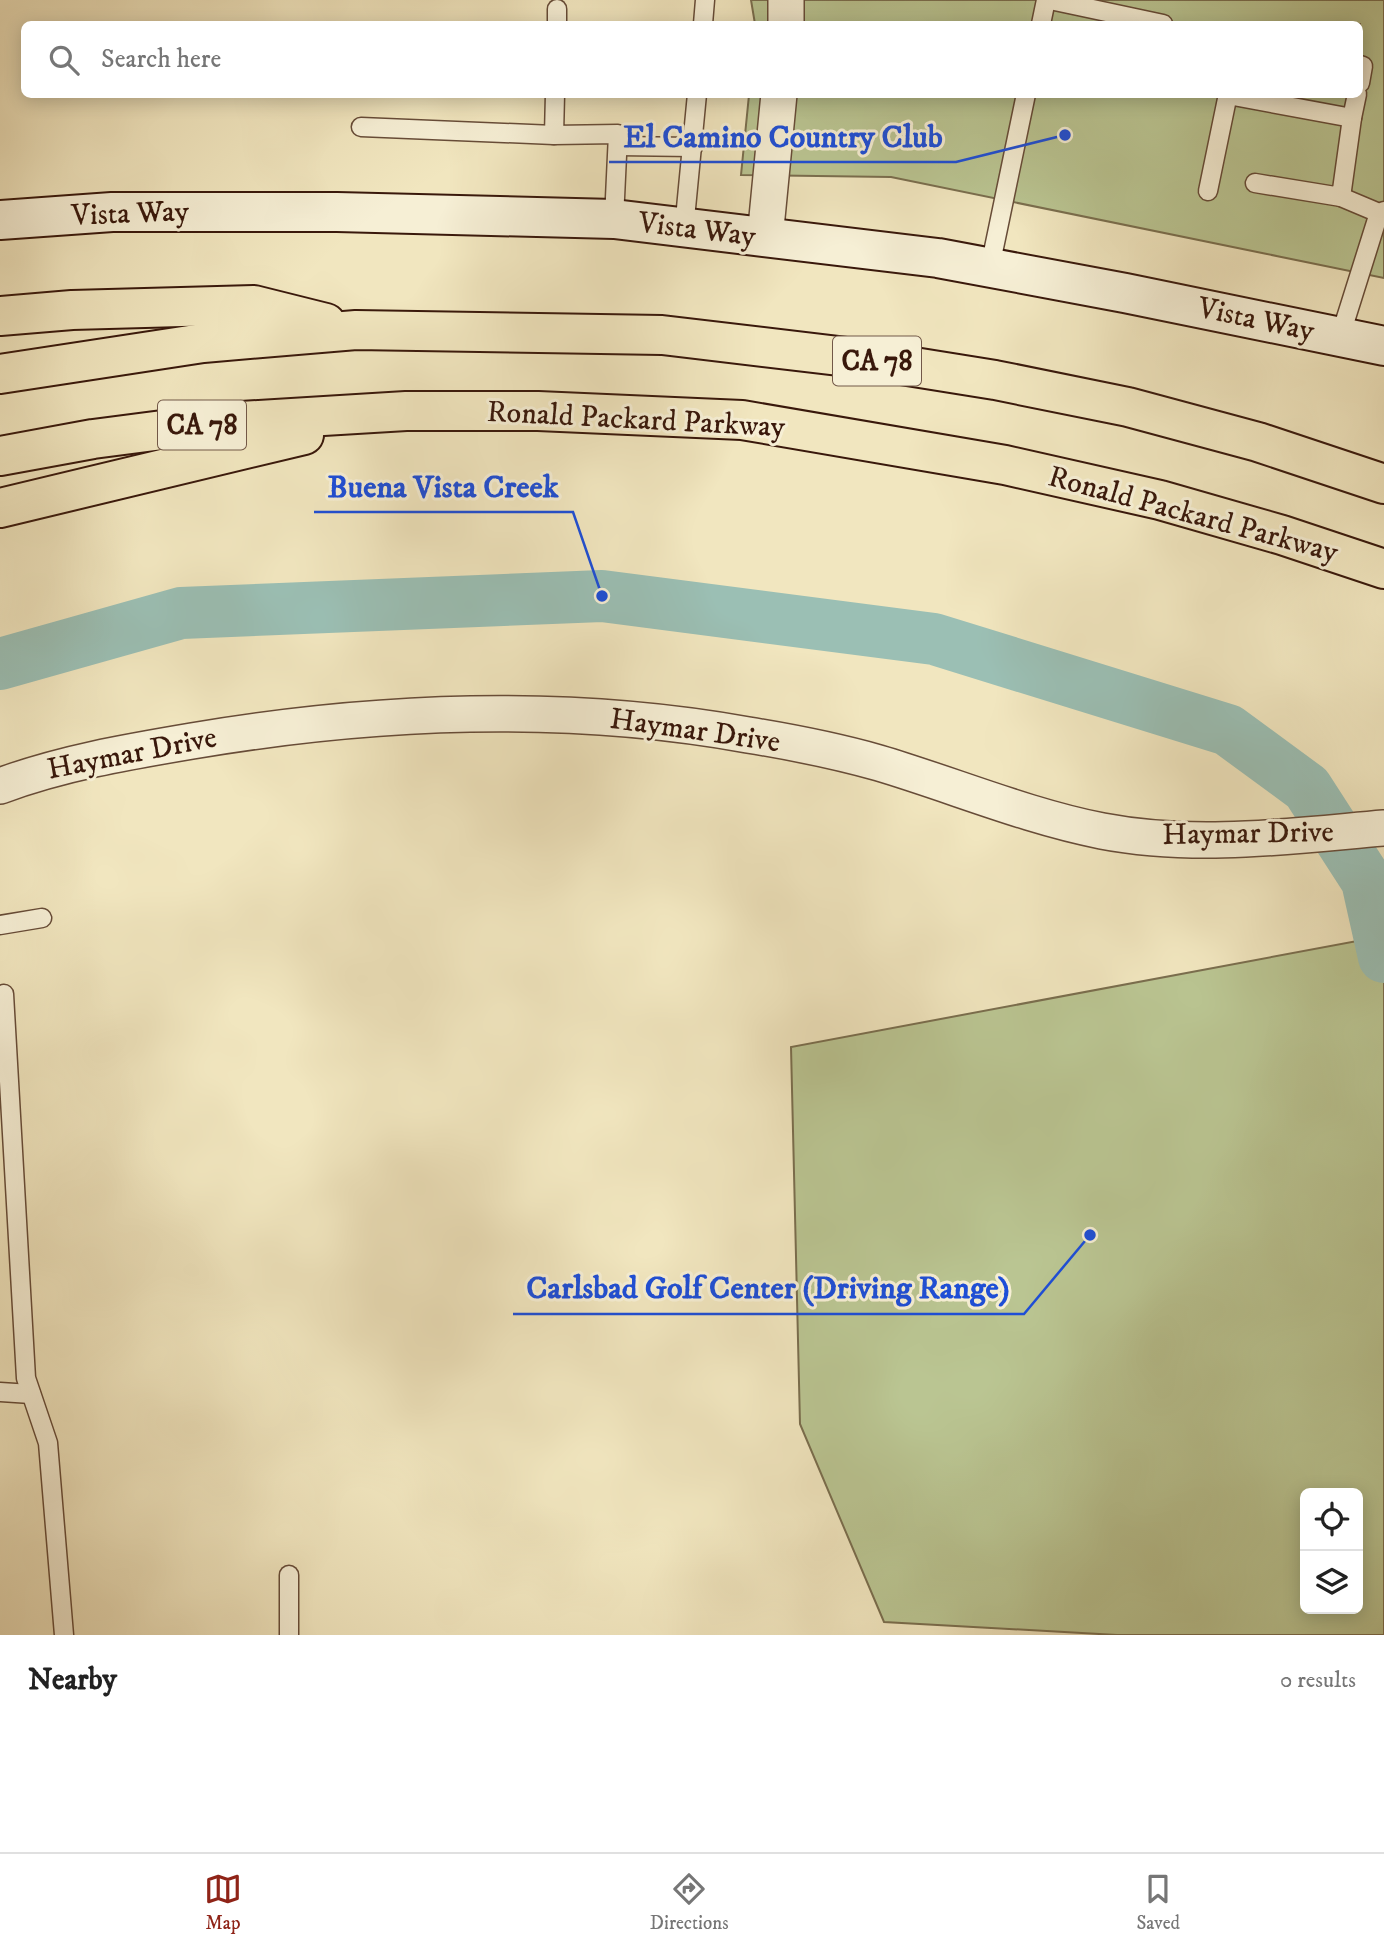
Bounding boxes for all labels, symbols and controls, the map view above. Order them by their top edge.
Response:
search box [21,21,1363,98]
icon: search [45,41,83,79]
text: Search here [101,43,221,76]
callout: El Camino Country Club [609,109,956,162]
text: El Camino Country Club [623,118,943,158]
street label: Vista Way [69,193,190,235]
street label: Vista Way [635,204,758,256]
street label: Vista Way [1194,289,1318,351]
road number: CA 78 [833,336,921,386]
street label: Ronald Packard Parkway [486,394,787,446]
road number: CA 78 [158,400,246,450]
callout: Buena Vista Creek [314,459,573,512]
street label: Ronald Packard Parkway [1044,459,1343,572]
text: Buena Vista Creek [327,468,560,508]
street label: Haymar Drive [607,701,783,761]
street label: Haymar Drive [44,719,220,789]
street label: Haymar Drive [1162,814,1334,854]
callout: Carlsbad Golf Center (Driving Range) [513,1261,1024,1314]
text: Carlsbad Golf Center (Driving Range) [526,1269,1010,1309]
map controls [1300,1488,1363,1614]
button: locate [1300,1488,1363,1551]
button: layers [1300,1551,1363,1614]
text: Nearby [28,1662,117,1699]
text: 0 results [1280,1666,1356,1695]
tab: Map [204,1870,242,1935]
tab: Directions [650,1870,729,1935]
tab: Saved [1136,1870,1180,1935]

